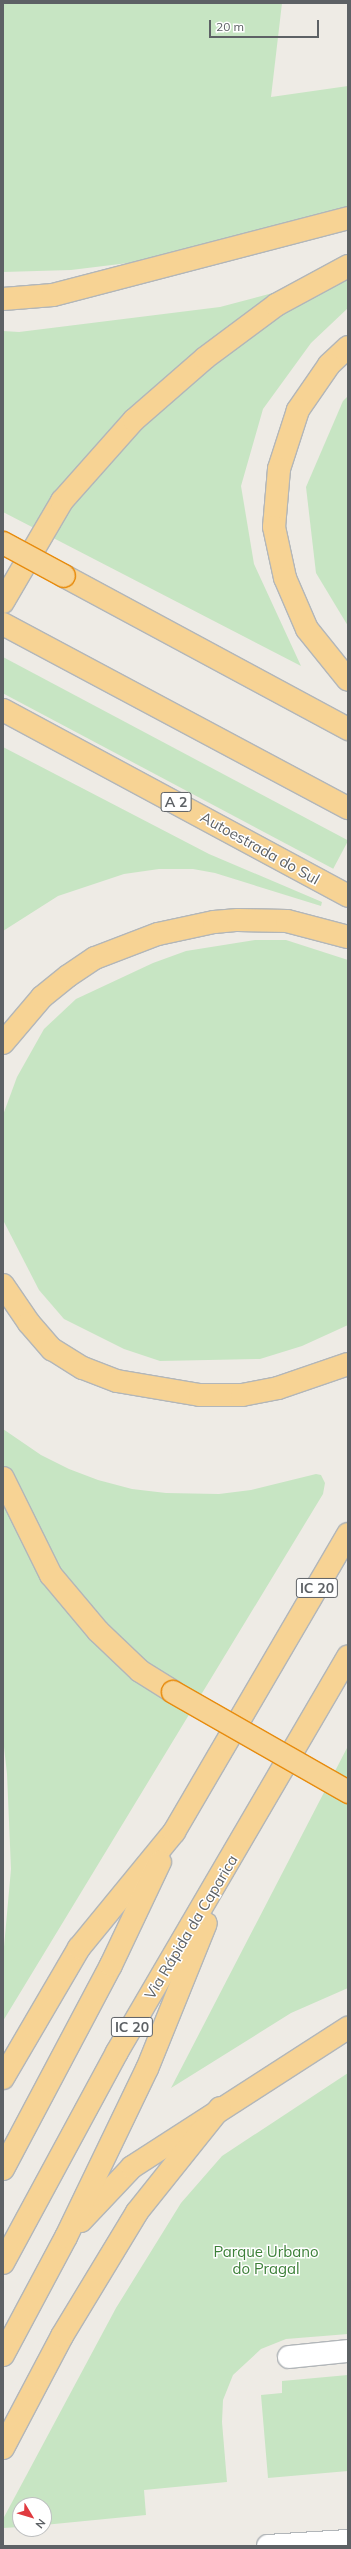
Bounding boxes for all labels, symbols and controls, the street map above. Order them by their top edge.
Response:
scale bar [211,12,321,38]
text: 20 m [216,19,244,34]
road number: A 2 [160,790,192,814]
street label: Autoestrada do Sul [197,808,323,888]
road number: IC 20 [295,1576,339,1600]
street label: Via Rápida da Caparica [141,1852,241,2002]
road number: IC 20 [110,2015,154,2039]
park label: Parque Urbano do Pragal [213,2242,319,2277]
north arrow [12,2497,52,2537]
text: N [33,2516,49,2531]

